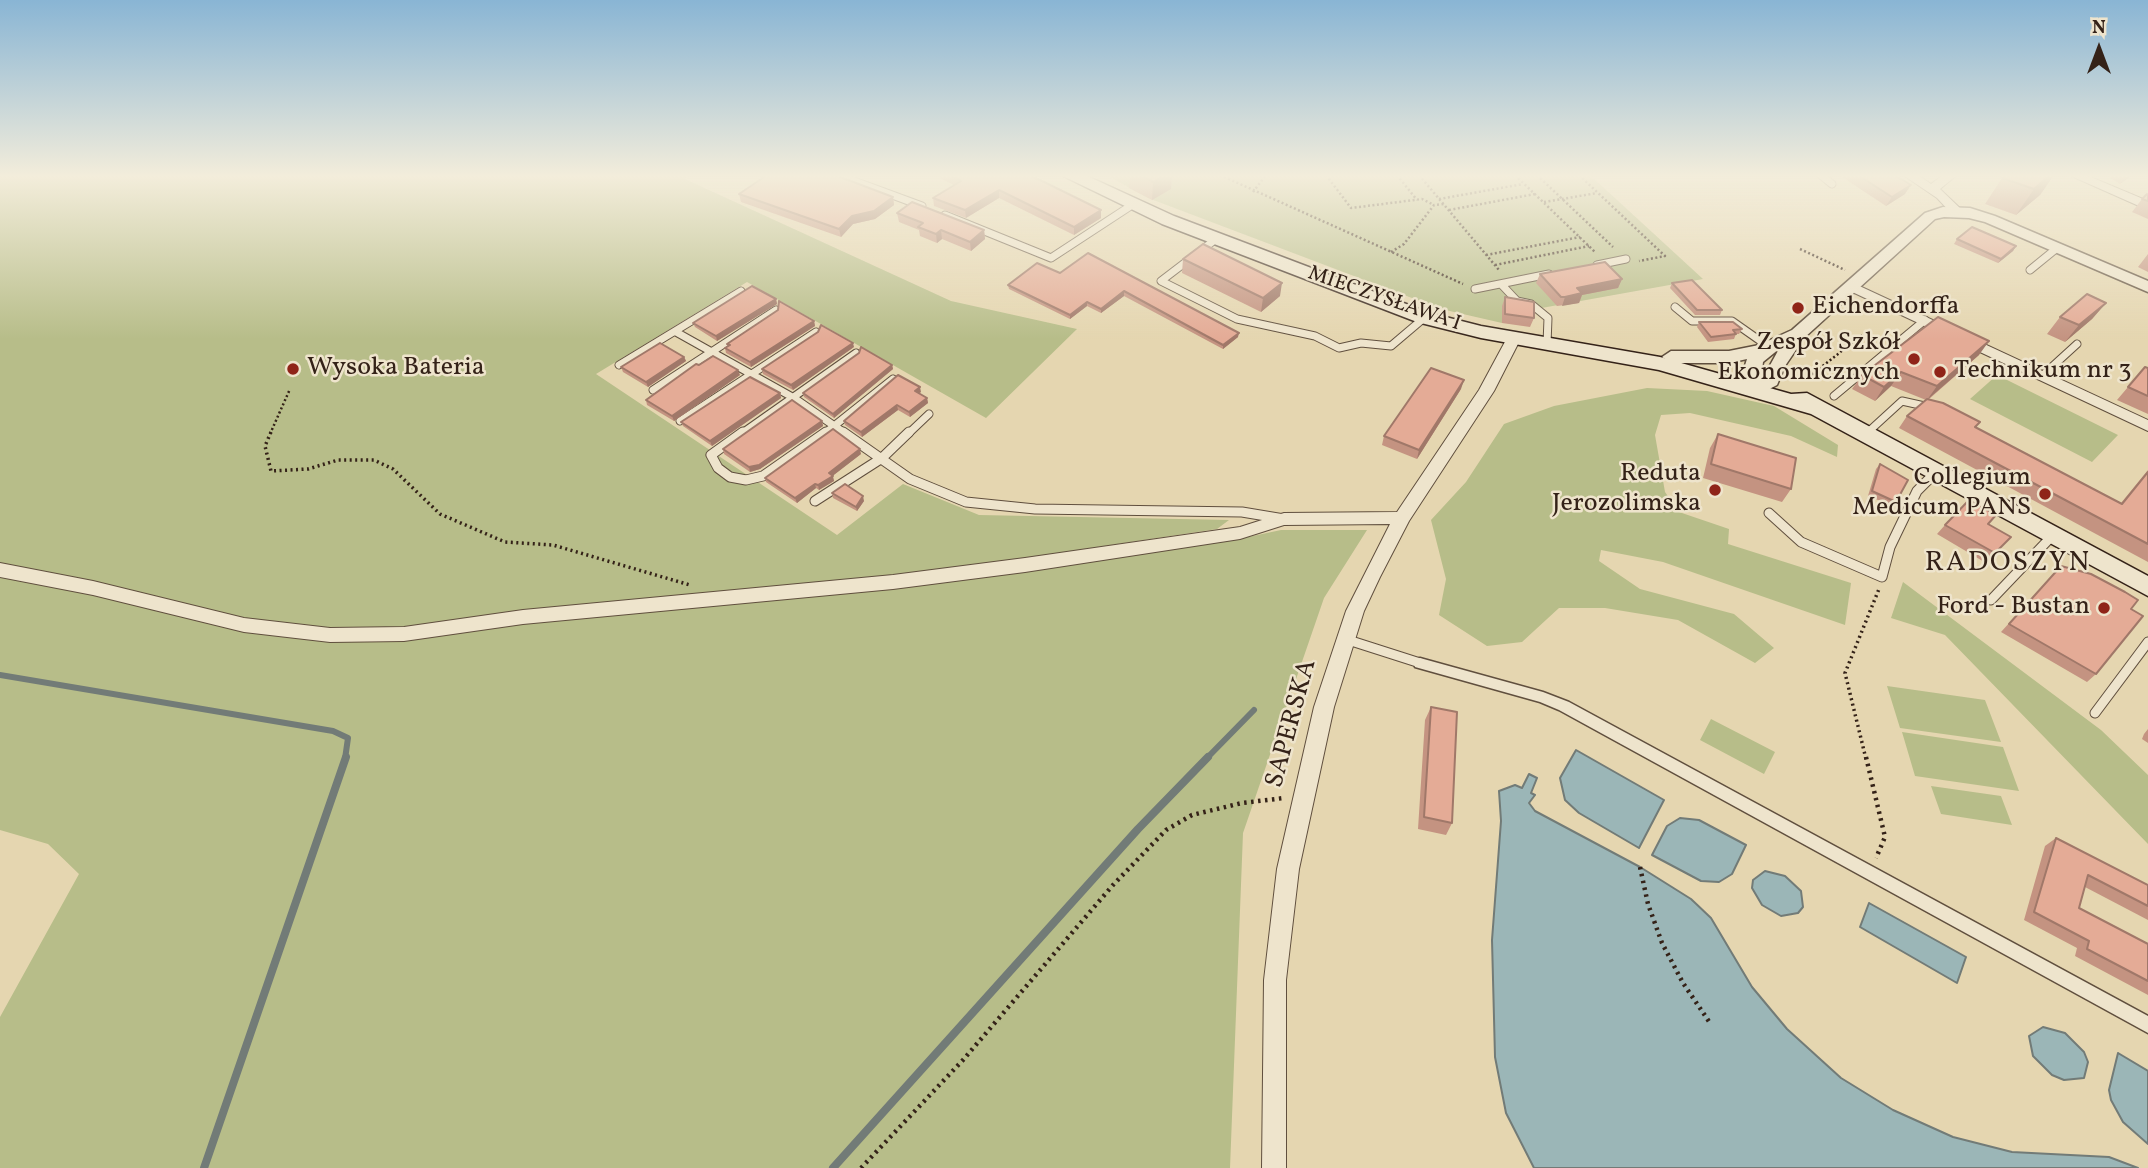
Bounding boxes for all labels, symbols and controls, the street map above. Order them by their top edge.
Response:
north arrow [2064,14,2134,84]
text: N [2092,15,2106,41]
street label: MIECZYSŁAWA I [1304,262,1464,338]
place label: Eichendorffa [1812,292,1959,324]
marker: Eichendorffa [1790,300,1806,316]
place label: Zespół Szkół Ekonomicznych [1717,328,1900,390]
marker: Zespół Szkół Ekonomicznych [1906,351,1922,367]
place label: Wysoka Bateria [307,353,485,385]
place label: Technikum nr 3 [1954,356,2132,388]
marker: Wysoka Bateria [285,361,301,377]
marker: Technikum nr 3 [1932,364,1948,380]
place label: Reduta Jerozolimska [1552,459,1701,520]
place label: Collegium Medicum PANS [1852,463,2031,524]
marker: Reduta Jerozolimska [1707,482,1723,498]
marker: Collegium Medicum PANS [2037,486,2053,502]
district label: RADOSZYN [1926,548,2090,582]
place label: Ford - Bustan [1936,592,2090,624]
marker: Ford - Bustan [2096,600,2112,616]
street label: SAPERSKA [1261,656,1325,792]

